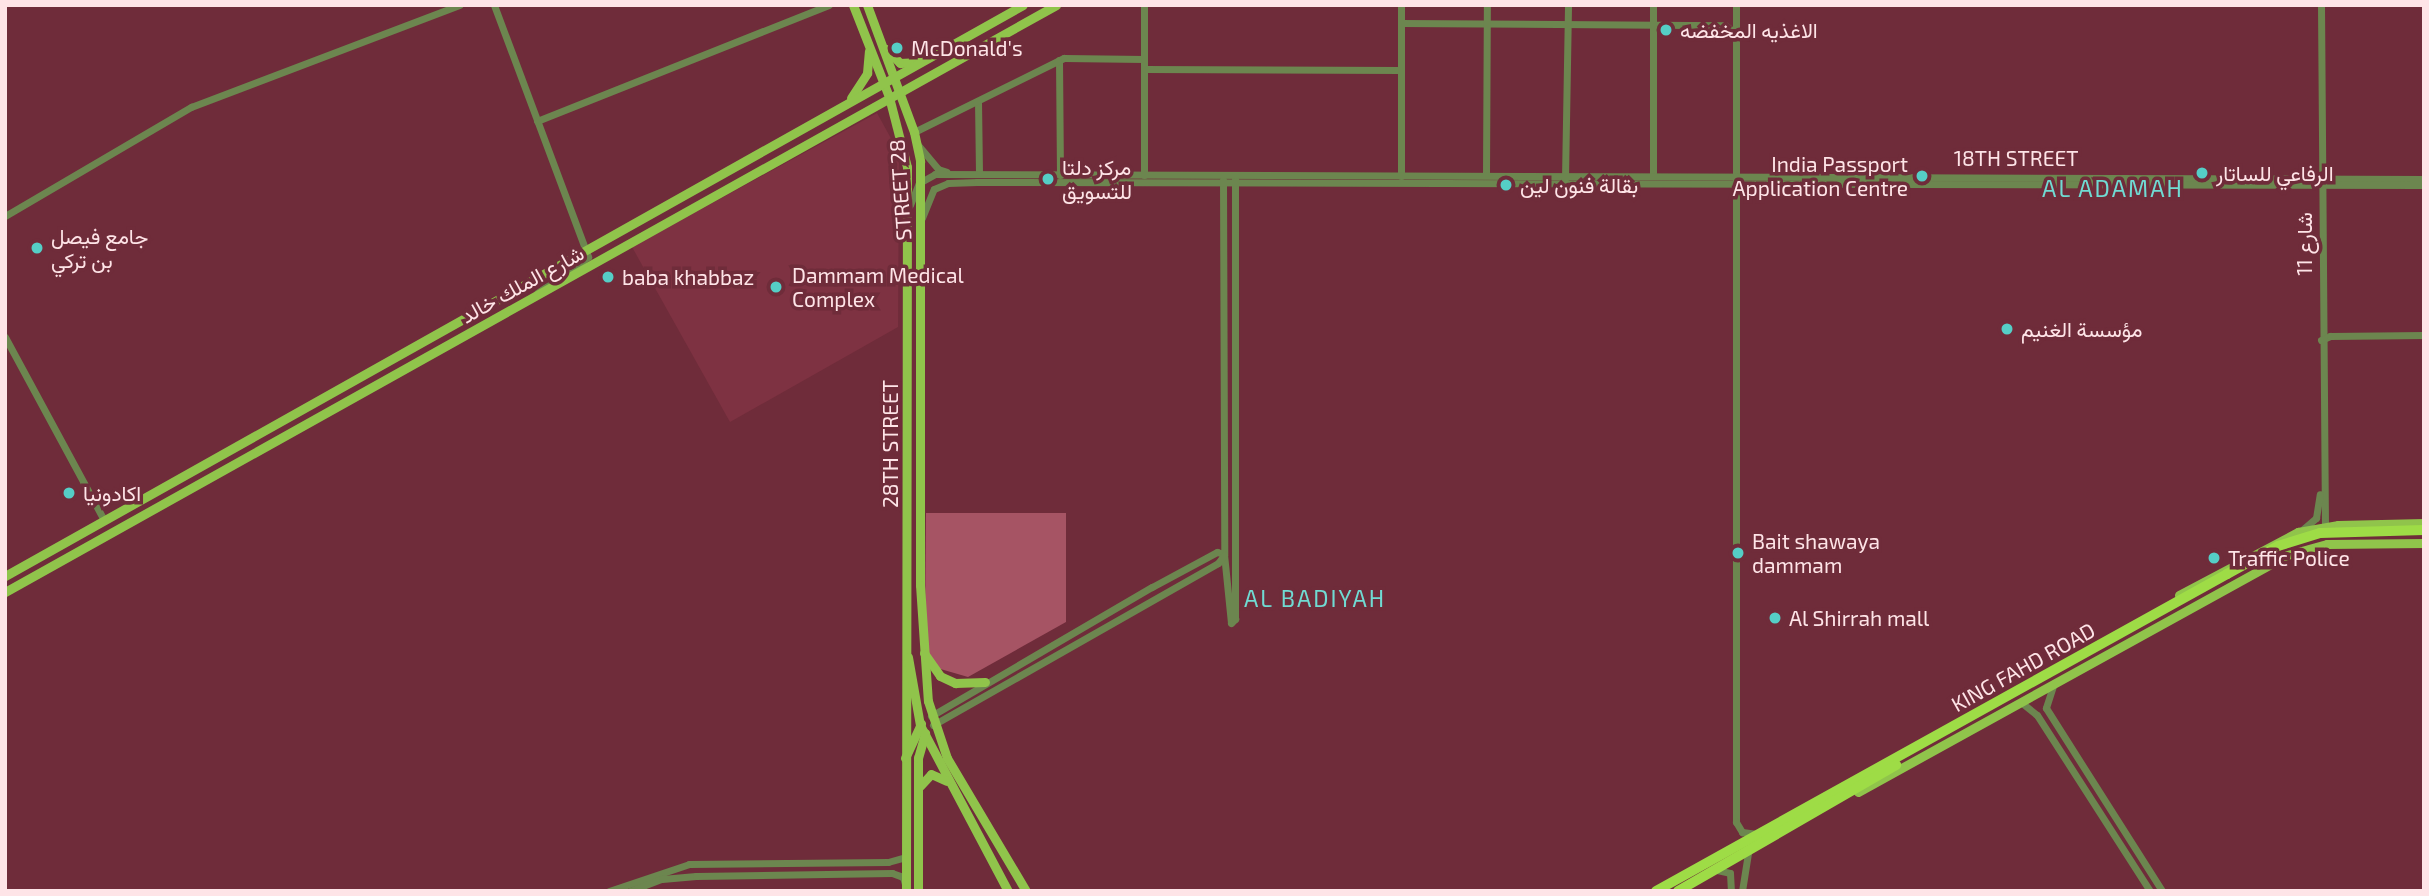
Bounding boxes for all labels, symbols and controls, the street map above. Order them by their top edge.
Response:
place label: الاغذيه المخفضه [1680,17,1818,43]
marker: الاغذيه المخفضه [1658,22,1674,38]
place label: McDonald's [911,35,1023,61]
marker: McDonald's [889,40,905,56]
street label: STREET 28 [884,138,916,242]
street label: 18TH STREET [1954,145,2078,171]
place label: India Passport Application Centre [1732,151,1908,201]
place label: مركز دلتا للتسويق [1062,154,1132,204]
place label: الرفاعي للساتار [2216,160,2334,186]
marker: الرفاعي للساتار [2194,165,2210,181]
marker: India Passport Application Centre [1914,168,1930,184]
marker: مركز دلتا للتسويق [1040,171,1056,187]
place label: بقالة فنون لين [1520,172,1638,198]
district label: AL ADAMAH [2043,174,2183,202]
marker: بقالة فنون لين [1498,177,1514,193]
street label: شارع 11 [2291,212,2317,276]
place label: جامع فيصل بن تركي [51,223,148,273]
marker: جامع فيصل بن تركي [29,240,45,256]
street label: شارع الملك خالد [456,240,588,328]
place label: Dammam Medical Complex [792,262,964,312]
place label: baba khabbaz [622,264,754,290]
marker: baba khabbaz [600,269,616,285]
marker: Dammam Medical Complex [766,277,786,297]
place label: مؤسسة الغنيم [2021,316,2142,342]
marker: مؤسسة الغنيم [1999,321,2015,337]
street label: 28TH STREET [877,380,903,508]
place label: اكادونيا [83,480,141,506]
marker: اكادونيا [61,485,77,501]
place label: Bait shawaya dammam [1752,528,1880,578]
marker: Bait shawaya dammam [1730,545,1746,561]
place label: Traffic Police [2228,545,2350,571]
marker: Traffic Police [2206,550,2222,566]
district label: AL BADIYAH [1245,584,1385,612]
place label: Al Shirrah mall [1789,605,1930,631]
marker: Al Shirrah mall [1767,610,1783,626]
street label: KING FAHD ROAD [1947,617,2099,717]

